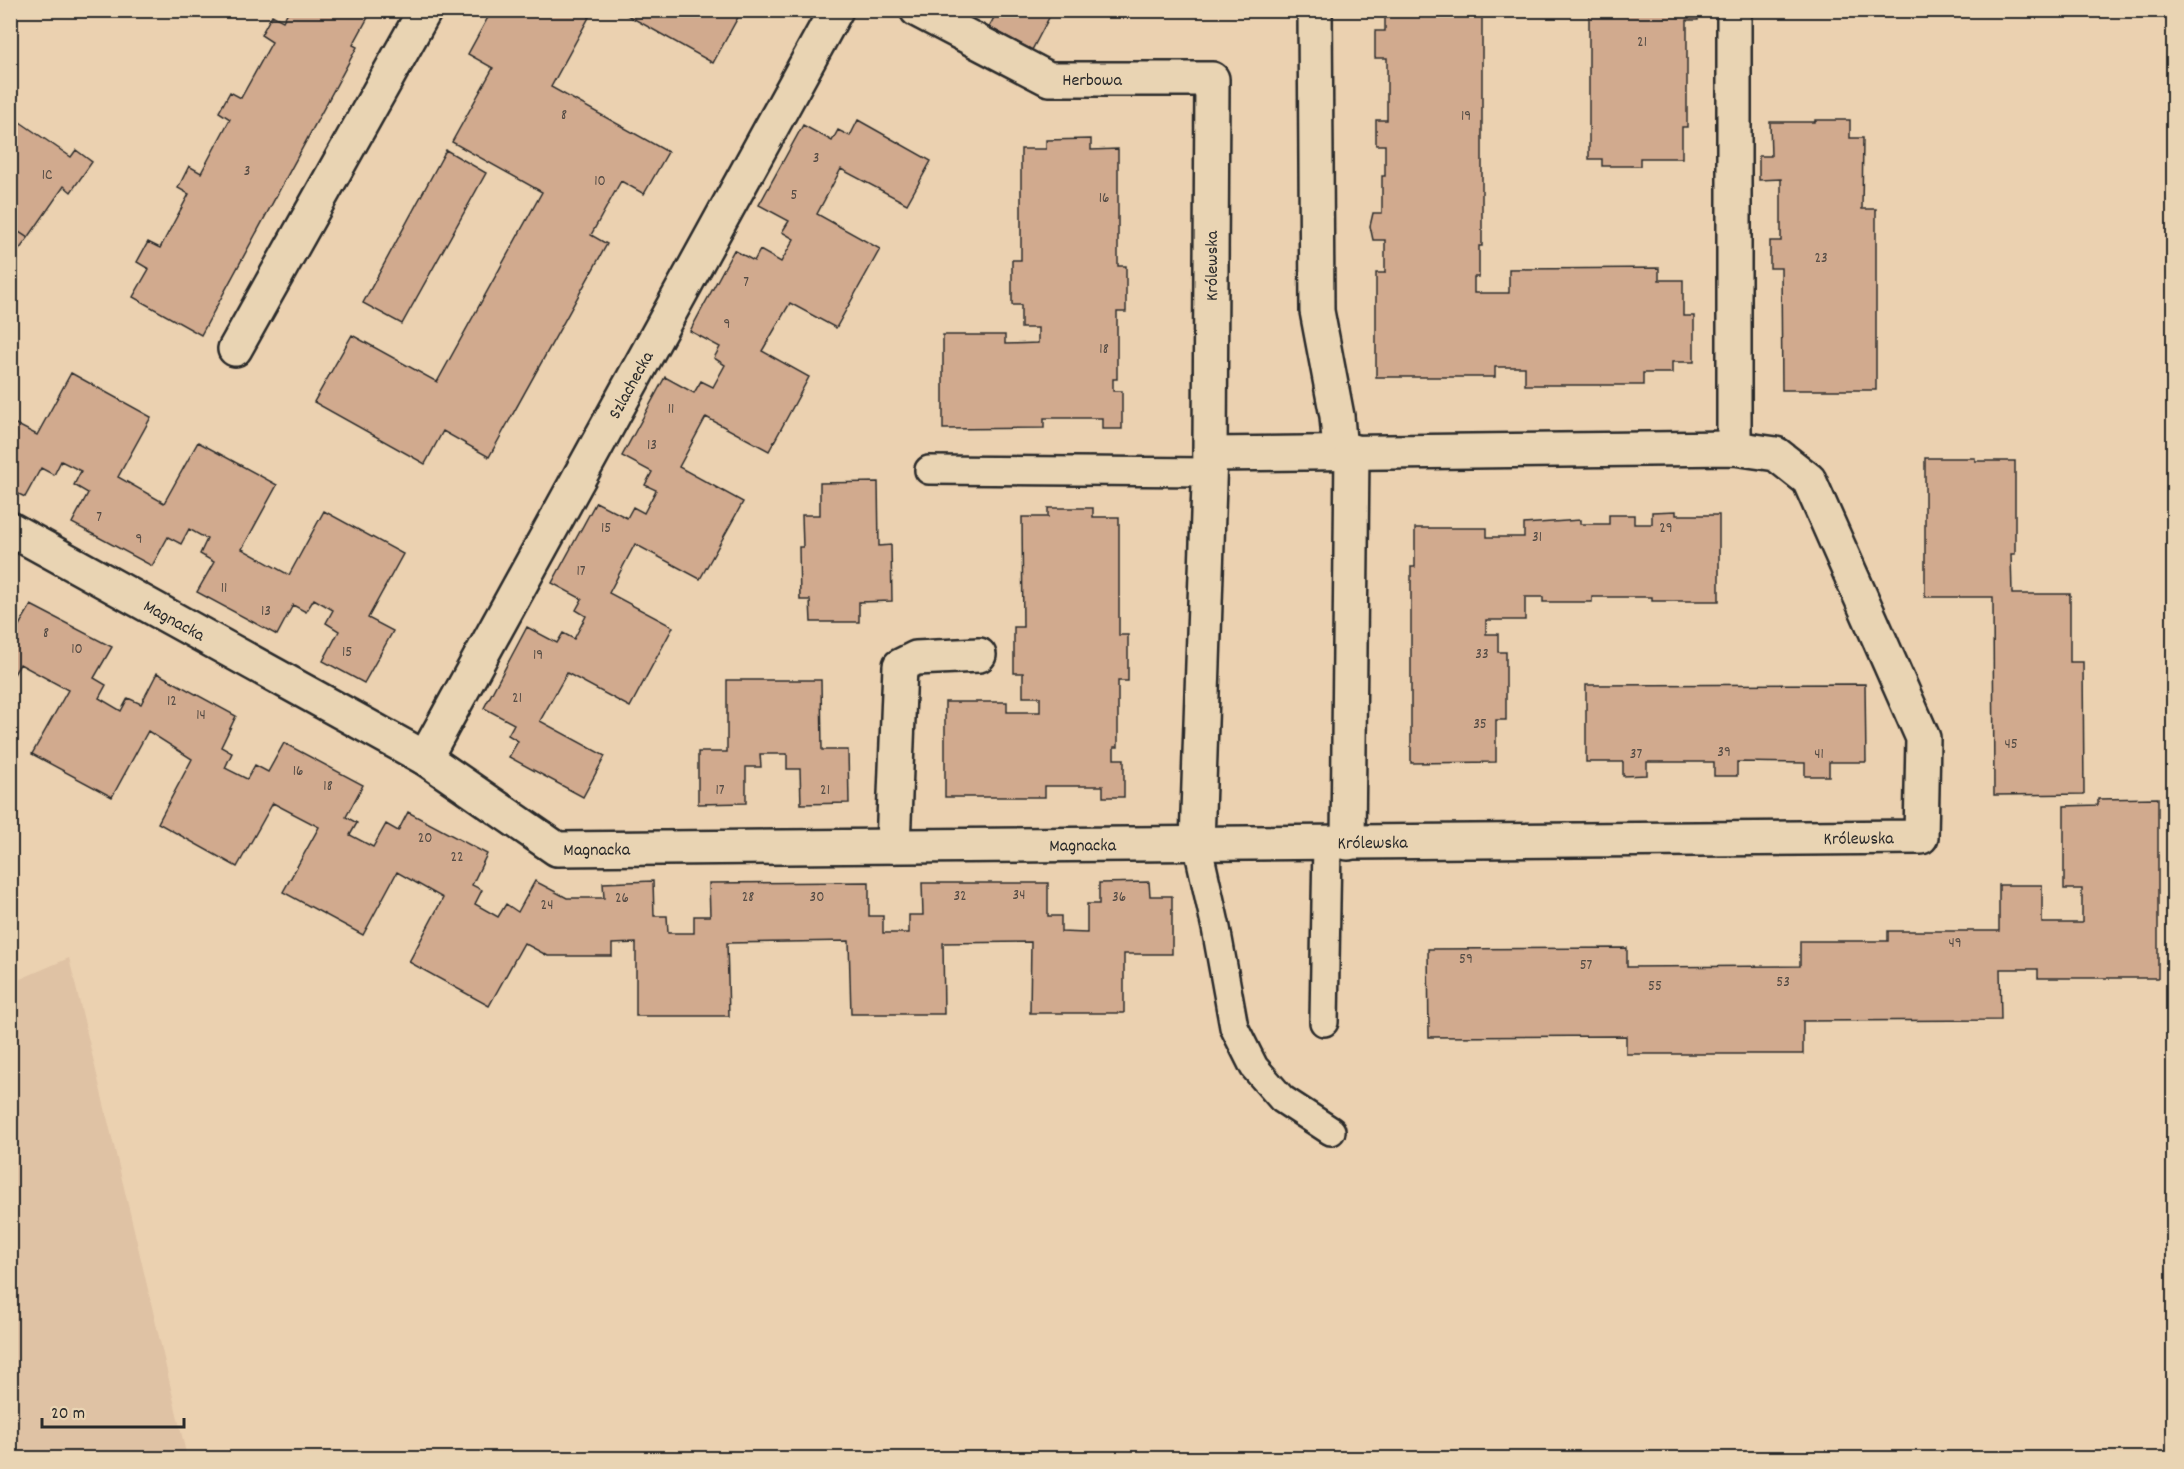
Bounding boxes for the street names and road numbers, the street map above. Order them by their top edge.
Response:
street label: Herbowa [1062,69,1122,94]
street label: Królewska [1201,230,1226,301]
street label: Szlachecka [604,347,661,424]
street label: Magnacka [138,595,209,649]
street label: Królewska [1823,827,1894,853]
street label: Królewska [1337,832,1408,857]
street label: Magnacka [1049,834,1117,860]
street label: Magnacka [563,838,631,864]

